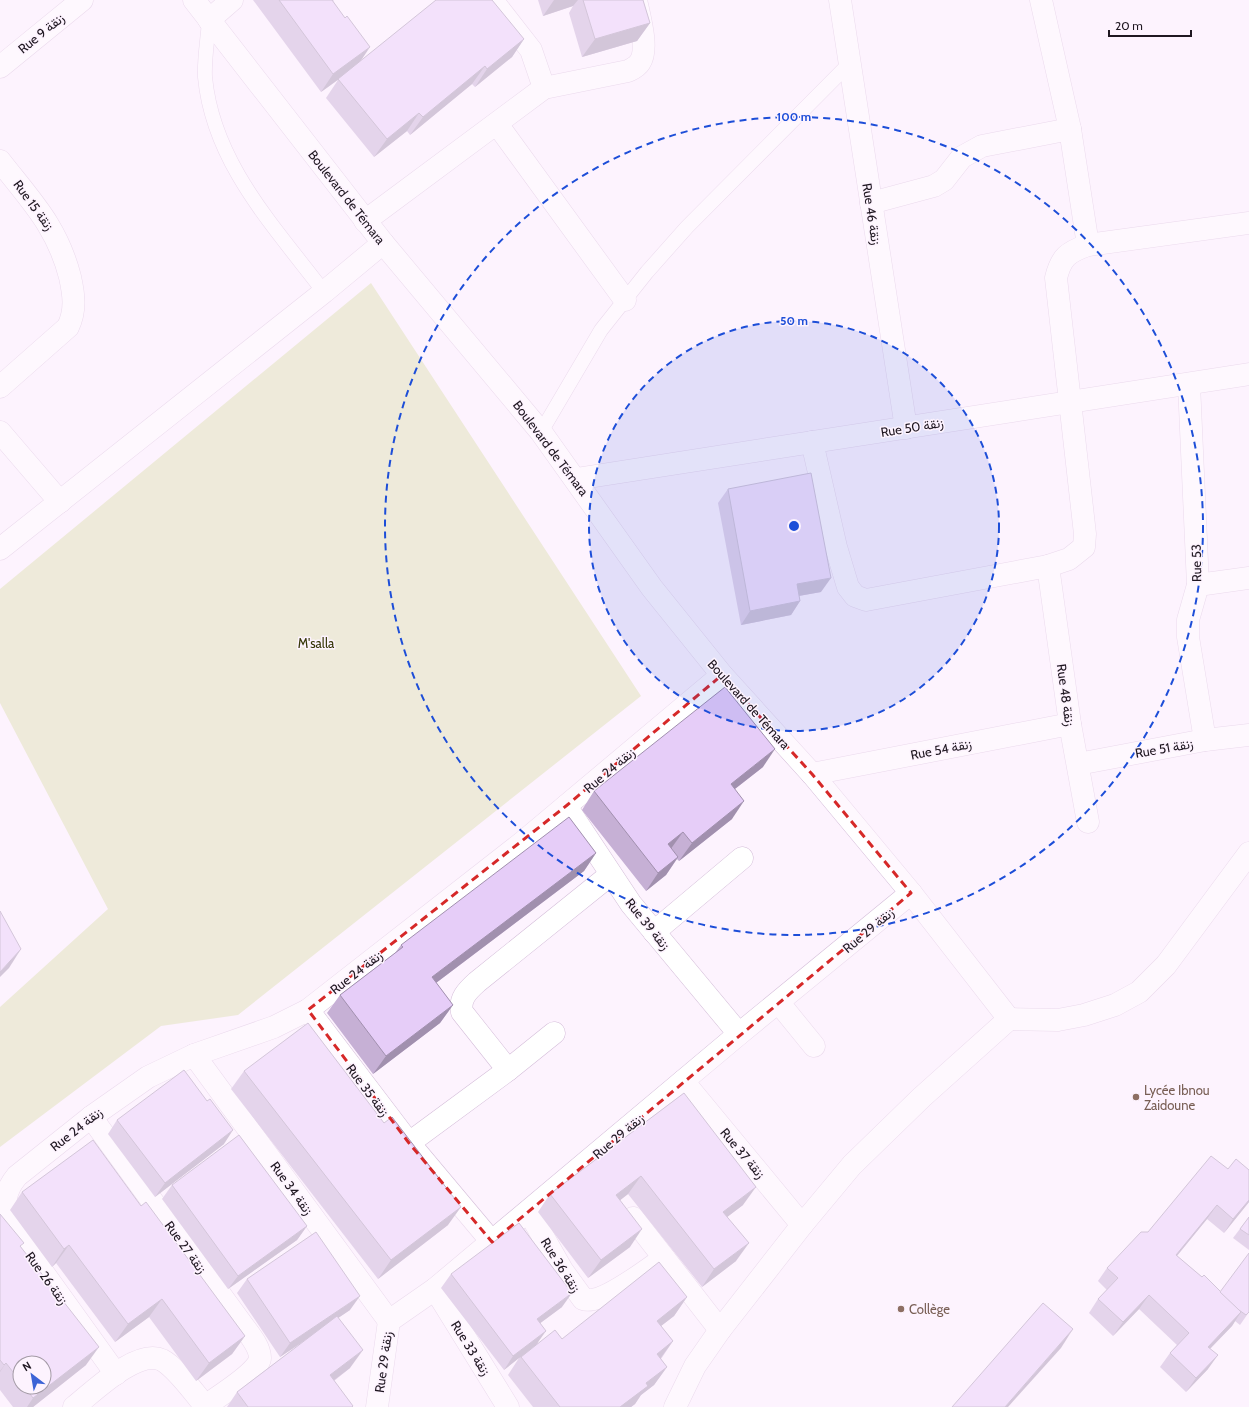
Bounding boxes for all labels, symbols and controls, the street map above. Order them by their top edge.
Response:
street label: Rue 9 زنقة [15,10,68,57]
scale bar [1109,12,1191,38]
text: 20 m [1115,18,1143,33]
text: 100 m [777,109,811,124]
street label: Boulevard de Témara [305,147,389,248]
street label: Rue 15 زنقة [9,177,58,234]
street label: Rue 46 زنقة [858,182,885,246]
text: 50 m [780,313,808,328]
street label: Boulevard de Témara [510,397,593,499]
street label: Rue 50 زنقة [879,414,945,441]
centre of rings [787,519,801,533]
street label: Rue 53 [1188,544,1204,582]
park label: M'salla [298,635,335,651]
street label: Boulevard de Témara [705,656,794,753]
street label: Rue 48 زنقة [1053,663,1078,727]
street label: Rue 54 زنقة [909,735,973,764]
street label: Rue 51 زنقة [1134,735,1194,762]
street label: Rue 24 زنقة [580,744,638,797]
street label: Rue 39 زنقة [622,895,674,954]
street label: Rue 29 زنقة [839,904,897,957]
street label: Rue 24 زنقة [327,947,386,998]
street label: Rue 35 زنقة [342,1061,393,1120]
place label: Lycée Ibnou Zaidoune [1144,1082,1210,1113]
marker: Lycée Ibnou Zaidoune [1131,1092,1141,1102]
street label: Rue 24 زنقة [47,1104,106,1155]
street label: Rue 29 زنقة [589,1110,647,1163]
street label: Rue 37 زنقة [716,1124,769,1182]
street label: Rue 34 زنقة [266,1158,317,1218]
street label: Rue 27 زنقة [161,1218,210,1277]
street label: Rue 36 زنقة [537,1235,584,1296]
street label: Rue 26 زنقة [22,1248,72,1308]
place label: Collège [909,1301,950,1317]
marker: Collège [896,1304,906,1314]
street label: Rue 33 زنقة [447,1318,494,1379]
street label: Rue 29 زنقة [371,1330,396,1394]
north arrow [12,1355,52,1395]
text: N [20,1358,34,1374]

